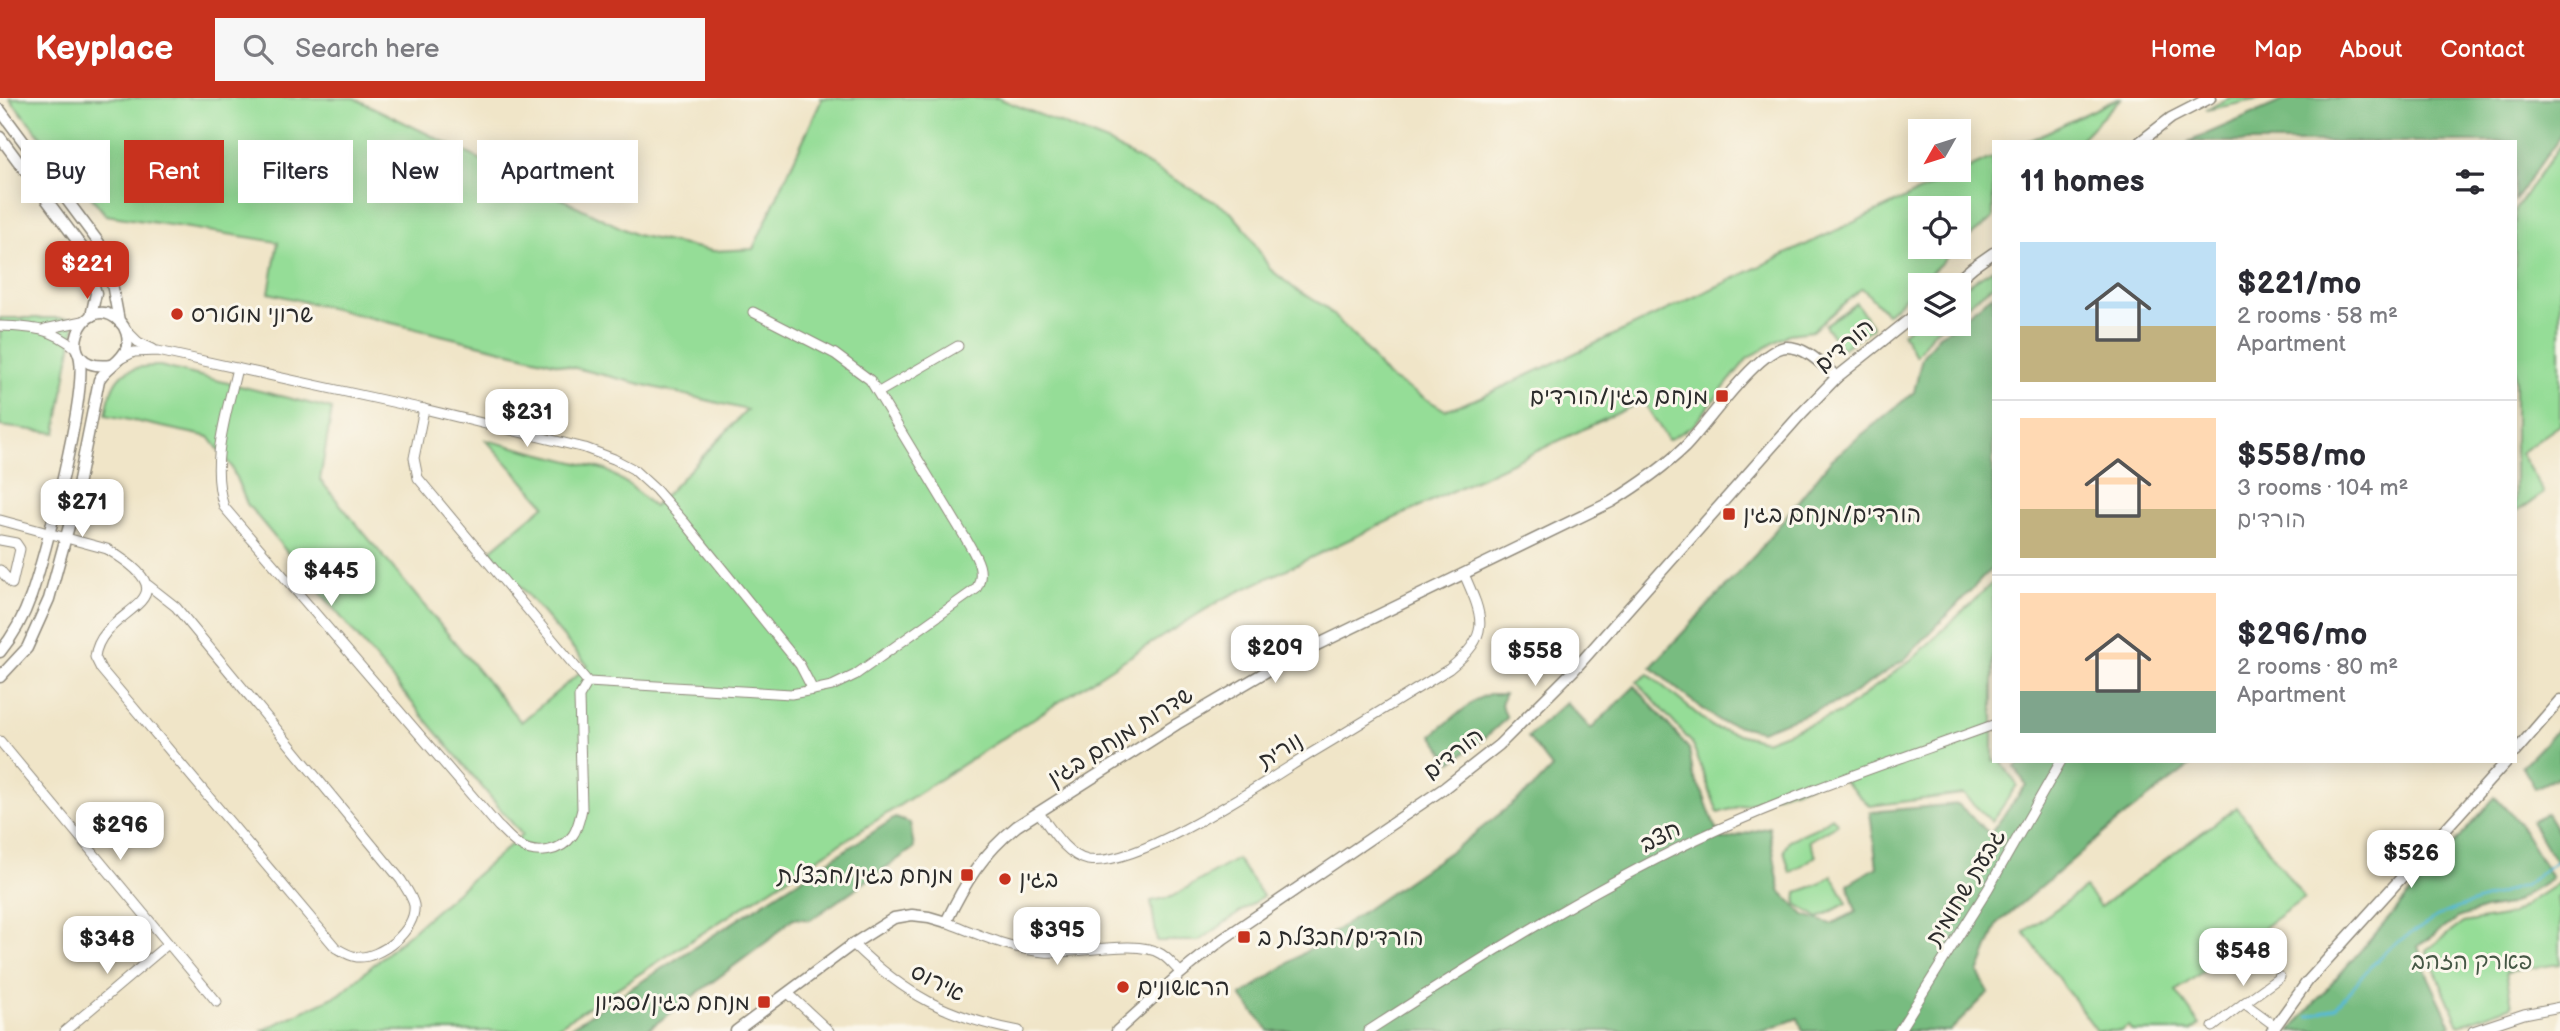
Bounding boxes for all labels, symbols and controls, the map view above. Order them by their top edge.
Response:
search box [215,18,705,81]
text: Keyplace [35,29,173,69]
icon: search [239,30,277,68]
text: Search here [295,34,439,65]
text: Home [2151,35,2216,64]
text: Map [2254,35,2302,64]
text: About [2340,35,2402,64]
text: Contact [2440,35,2525,64]
north arrow [1908,119,1970,182]
map controls [1908,119,1971,336]
chip: Buy [21,140,110,203]
chip: Rent [124,140,224,203]
chip: Filters [238,140,353,203]
chip: New [367,140,463,203]
chip: Apartment [477,140,638,203]
icon: filters [2451,163,2489,201]
text: 11 homes [2020,164,2144,200]
button: locate [1908,196,1971,259]
pin: $221 [46,242,128,301]
text: $221 [61,250,113,278]
text: $221/mo [2237,266,2361,302]
icon: home [2076,270,2160,354]
button: layers [1908,273,1971,336]
place label: שרוני מוטורס [191,301,313,329]
text: 2 rooms · 58 m² [2237,302,2398,330]
marker: שרוני מוטורס [169,306,185,322]
street label: הורדים [1810,313,1880,379]
text: Apartment [2237,330,2346,358]
place label: מנחם בגין/הורדים [1530,383,1708,411]
marker: מנחם בגין/הורדים [1714,388,1730,404]
pin: $231 [486,390,568,449]
text: $231 [501,398,553,426]
text: $558/mo [2237,438,2366,474]
icon: home [2076,446,2160,530]
text: 3 rooms · 104 m² [2237,474,2408,502]
pin: $271 [41,480,123,539]
text: $271 [57,488,107,516]
place label: הורדים/מנחם בגין [1743,501,1921,529]
marker: הורדים/מנחם בגין [1721,506,1737,522]
text: הורדים [2237,506,2306,534]
pin: $445 [290,548,372,608]
text: $445 [303,557,359,585]
text: $296/mo [2237,617,2367,653]
icon: home [2076,621,2160,705]
pin: $209 [1234,626,1316,685]
pin: $558 [1494,628,1576,688]
text: $209 [1247,634,1303,662]
text: $558 [1507,637,1563,665]
text: 2 rooms · 80 m² [2237,653,2398,681]
street label: שדרות מנחם בגין [1043,681,1198,793]
text: Apartment [2237,681,2346,709]
street label: הורדים [1418,722,1489,786]
street label: נורית [1252,726,1308,776]
pin: $296 [79,802,161,862]
text: $296 [92,811,148,839]
street label: חצב [1635,815,1685,859]
street label: גבעת שחומית [1919,824,2012,952]
pin: $526 [2370,830,2452,890]
text: $526 [2383,839,2439,867]
place label: מנחם בגין/חבצלת [776,862,953,890]
place label: בגין [1019,866,1058,894]
marker: מנחם בגין/חבצלת [959,867,975,883]
marker: בגין [997,871,1013,887]
pin: $395 [1016,908,1098,967]
pin: $348 [66,916,148,976]
text: $395 [1029,916,1085,944]
place label: הורדים/חבצלת ב [1258,924,1424,952]
text: $348 [79,925,135,953]
pin: $548 [2202,928,2284,988]
marker: הורדים/חבצלת ב [1236,929,1252,945]
text: $548 [2215,937,2271,965]
park label: פארק הזהב [2411,948,2533,976]
street label: אירוס [906,958,969,1008]
place label: הראשונים [1137,974,1230,1002]
marker: הראשונים [1115,979,1131,995]
place label: מנחם בגין/סביון [594,989,750,1017]
marker: מנחם בגין/סביון [756,994,772,1010]

